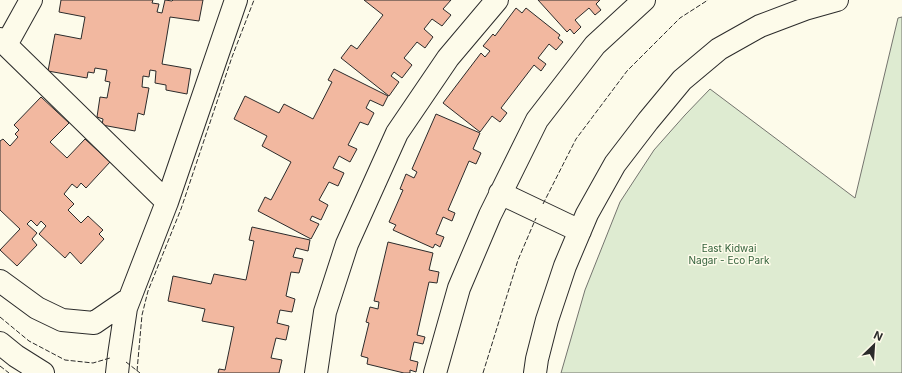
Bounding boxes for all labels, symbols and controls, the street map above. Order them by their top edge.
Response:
park label: East Kidwai Nagar - Eco Park [689,242,770,266]
north arrow [854,325,894,365]
text: N [871,328,885,344]

